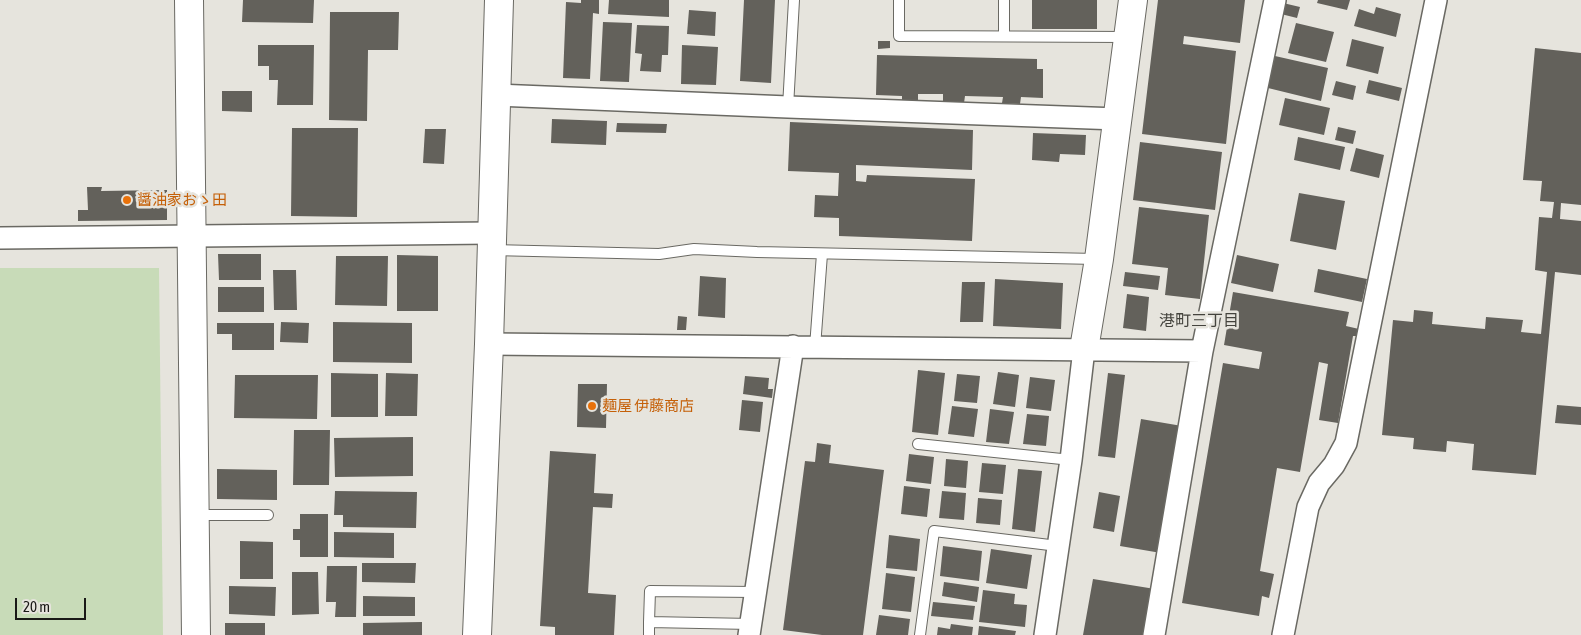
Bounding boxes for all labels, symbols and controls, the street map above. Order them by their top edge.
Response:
place label: 醤油家おゝ田 [137,191,227,209]
marker: 醤油家おゝ田 [121,194,133,206]
district label: 港町三丁目 [1159,311,1239,331]
place label: 麺屋 伊藤商店 [602,397,694,415]
marker: 麺屋 伊藤商店 [586,400,598,412]
scale bar [18,588,89,620]
text: 20 m [23,598,50,615]

